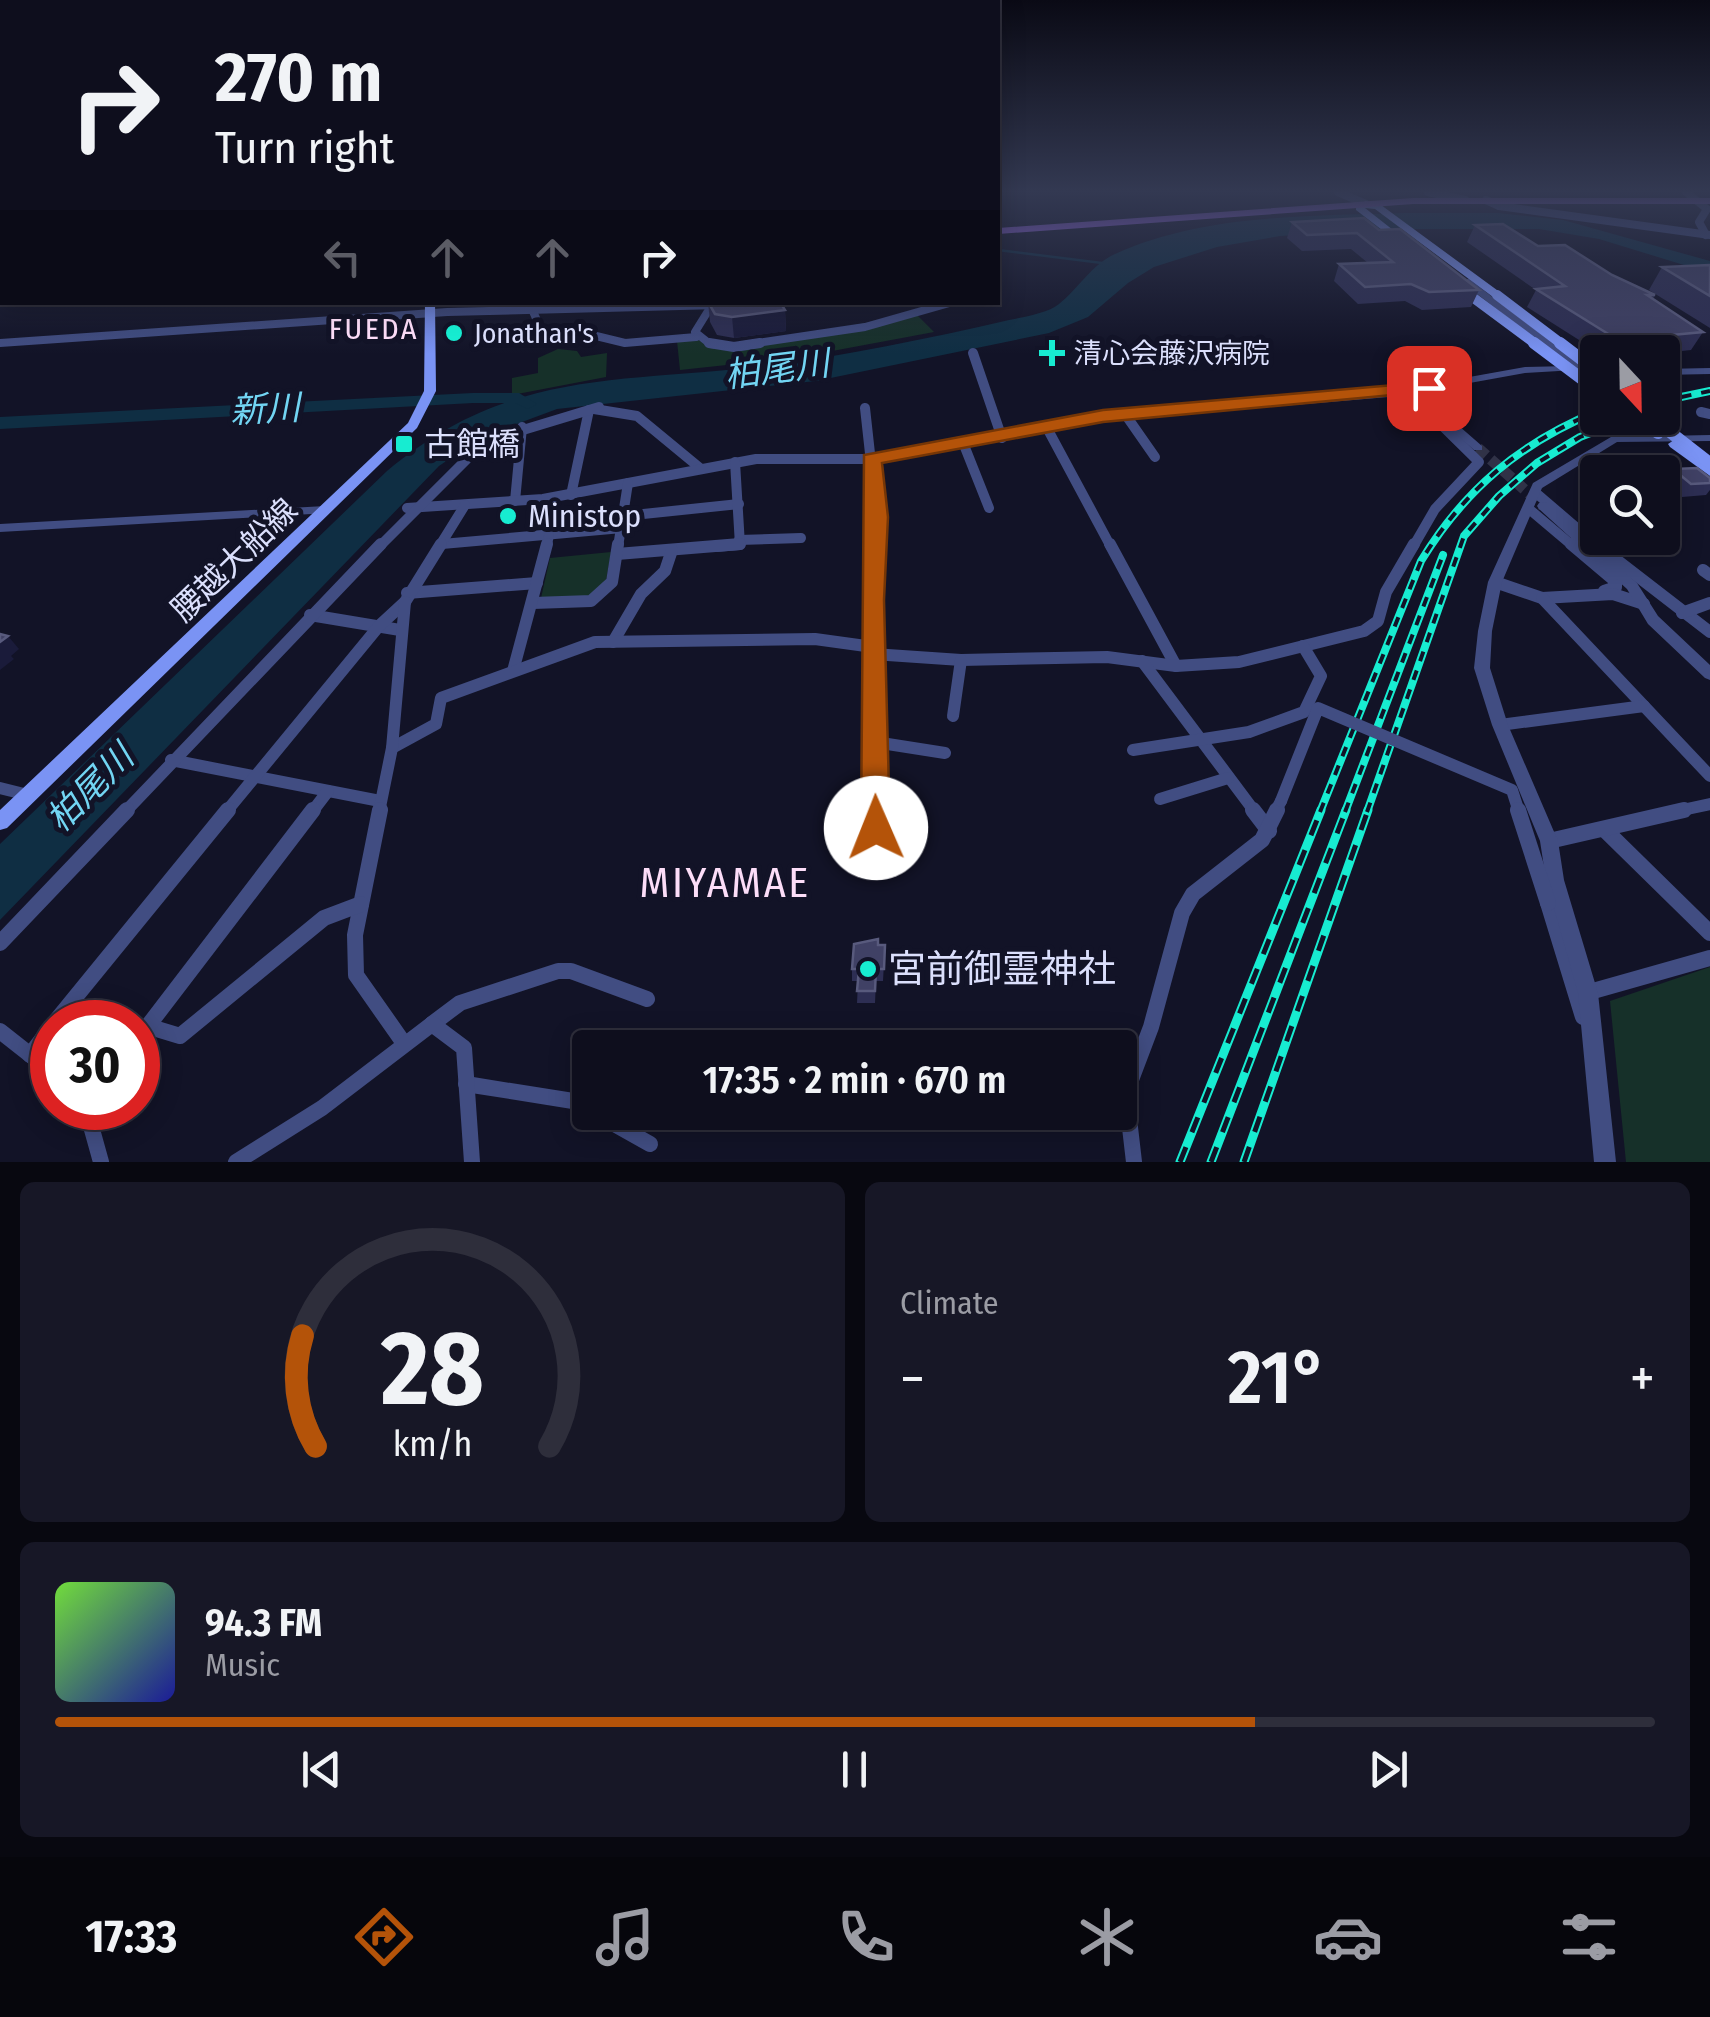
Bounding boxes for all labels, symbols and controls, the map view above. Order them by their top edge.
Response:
text: 270 m [215,36,382,120]
icon: right [50,40,180,170]
text: Turn right [215,121,394,175]
icon: left [315,230,370,285]
icon: ahead [420,230,475,285]
icon: ahead [525,230,580,285]
icon: right [630,230,685,285]
district label: FUEDA [329,311,419,347]
place label: Jonathan's [474,317,594,350]
marker: Jonathan's [443,322,465,344]
north arrow [1580,335,1680,435]
map controls [1580,335,1680,555]
place label: 清心会藤沢病院 [1074,337,1270,370]
marker: 清心会藤沢病院 [1039,340,1065,366]
water label: 柏尾川 [722,341,836,396]
pin [1387,346,1472,431]
icon: arrive [1402,361,1457,416]
water label: 新川 [229,386,305,432]
place label: 古館橋 [424,425,520,463]
marker: 古館橋 [393,433,415,455]
button: search [1580,455,1680,555]
street label: 腰越大船線 [163,491,305,629]
place label: Ministop [528,497,641,535]
marker: Ministop [497,505,519,527]
water label: 柏尾川 [38,733,145,840]
position arrow [824,776,928,880]
district label: MIYAMAE [640,858,810,908]
place label: 宮前御霊神社 [888,946,1116,992]
marker: 宮前御霊神社 [857,958,879,980]
speed limit sign: 30 [30,1000,160,1130]
text: 17:35 · 2 min · 670 m [703,1057,1006,1103]
text: Climate [900,1284,999,1322]
text: 28 [380,1307,484,1432]
text: 21° [1228,1333,1327,1423]
text: − [900,1346,925,1412]
text: + [1630,1346,1655,1412]
text: km/h [393,1423,472,1465]
text: 94.3 FM [205,1600,322,1646]
text: Music [205,1646,280,1684]
icon: previous [294,1742,349,1797]
icon: pause [827,1742,882,1797]
icon: next [1361,1742,1416,1797]
icon: directions [349,1902,419,1972]
icon: music [590,1902,660,1972]
icon: phone [831,1902,901,1972]
icon: climate [1072,1902,1142,1972]
icon: car [1313,1902,1383,1972]
icon: filters [1554,1902,1624,1972]
text: 17:33 [86,1910,177,1964]

